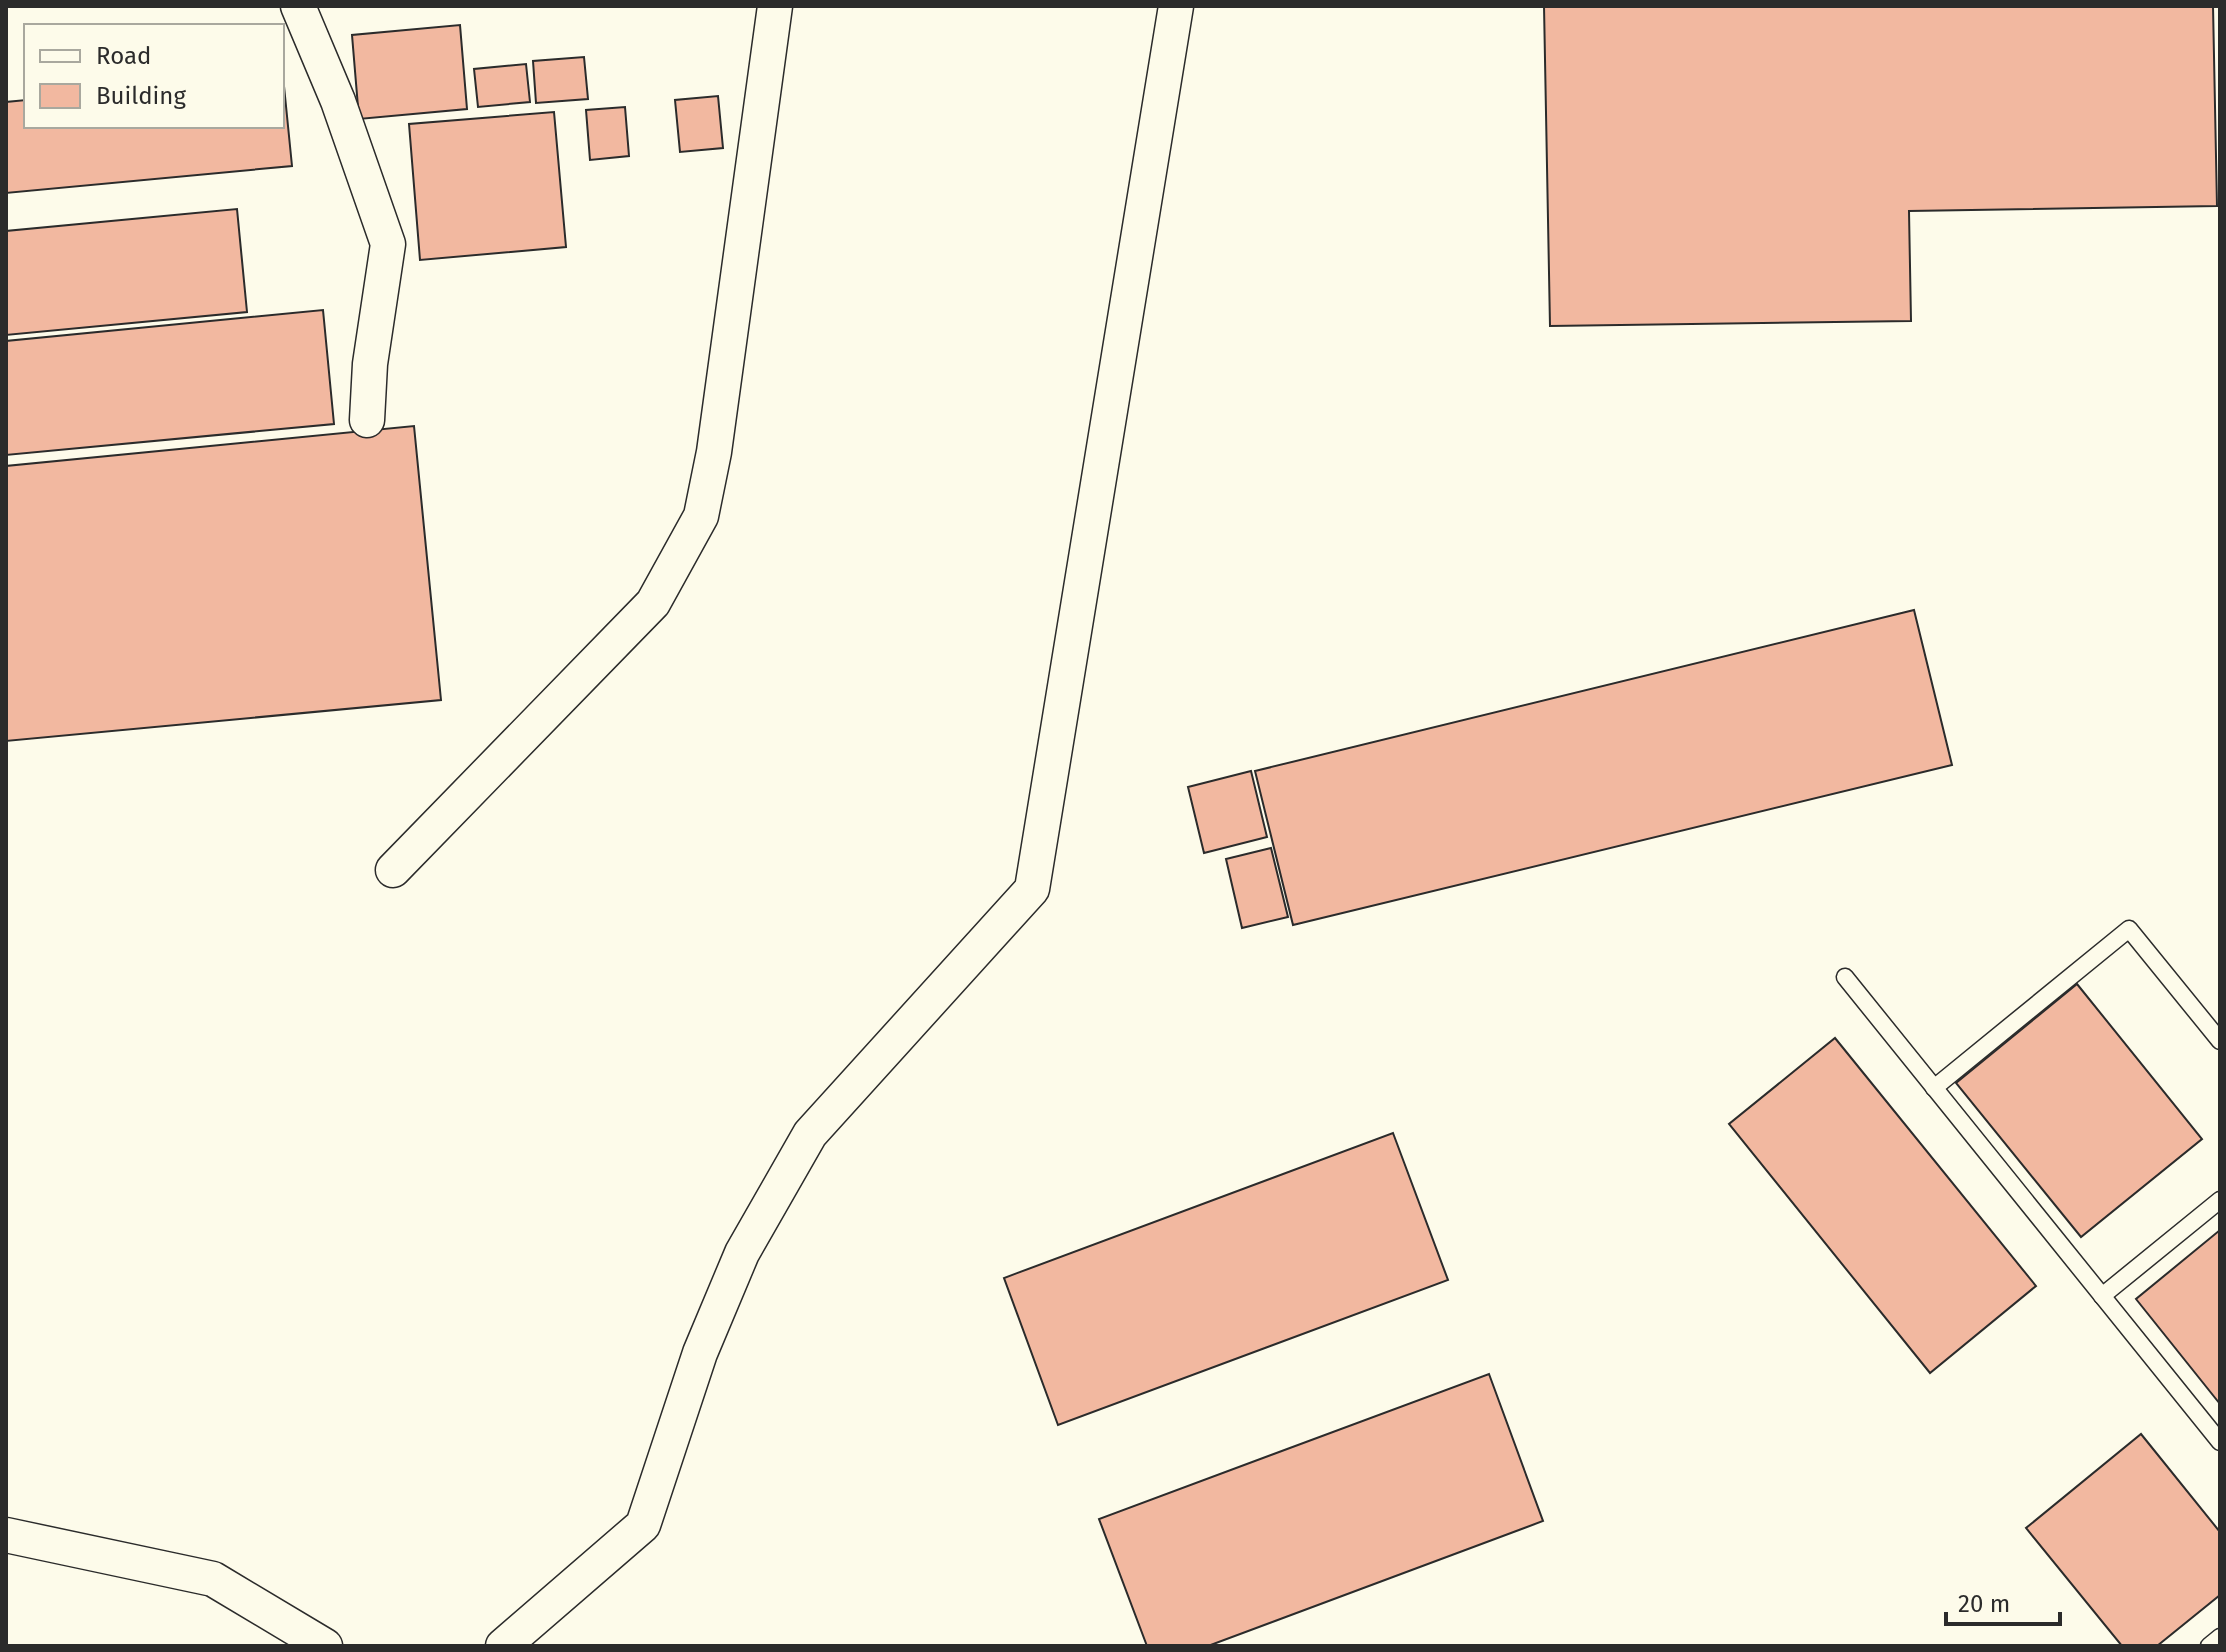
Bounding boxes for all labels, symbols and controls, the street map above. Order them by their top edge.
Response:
legend [24,24,284,128]
text: Road [96,42,151,70]
text: Building [96,82,186,110]
scale bar [1946,1576,2060,1626]
text: 20 m [1958,1590,2010,1618]

